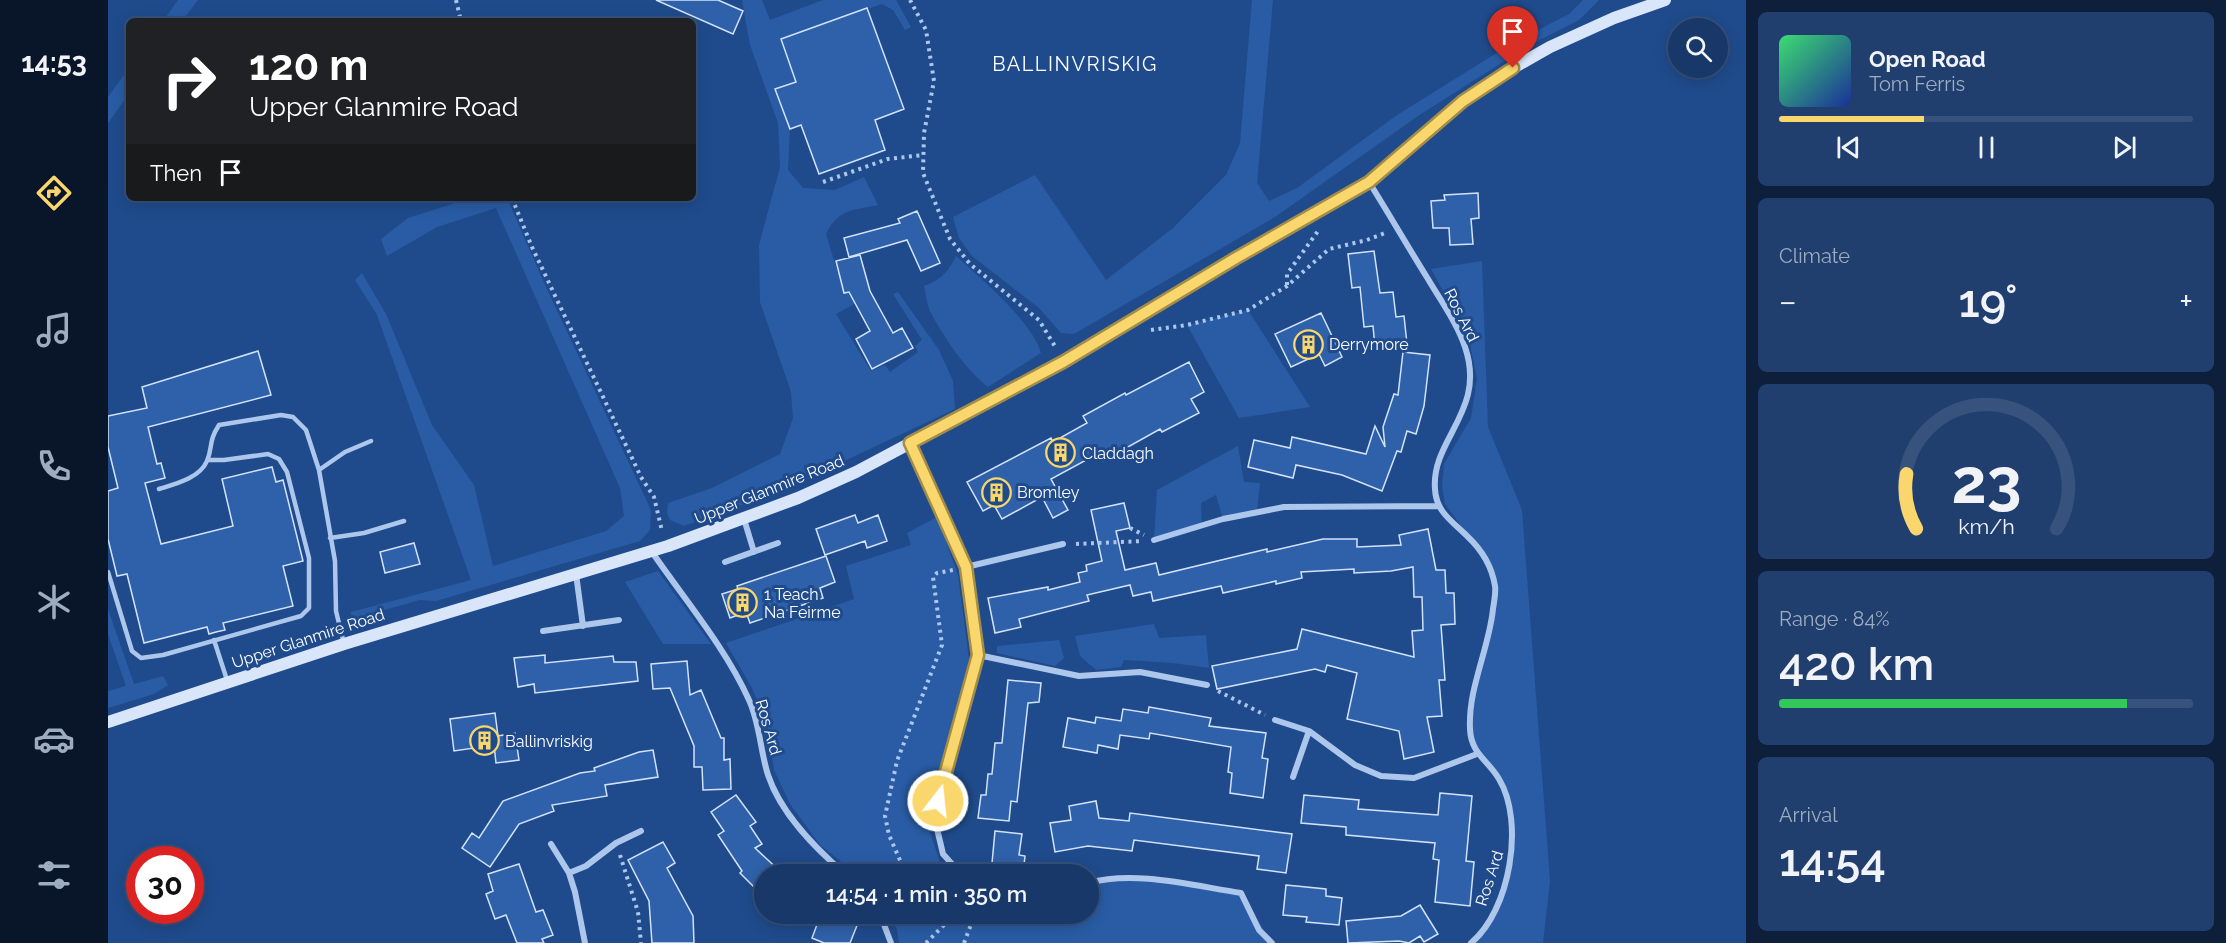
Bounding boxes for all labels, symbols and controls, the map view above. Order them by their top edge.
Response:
pin [1487,6,1538,68]
icon: arrive [1496,15,1529,48]
map controls [1668,18,1728,78]
button: search [1668,18,1728,78]
text: 120 m [249,41,368,90]
icon: right [150,42,228,120]
text: Open Road [1869,46,1986,72]
text: 14:53 [21,47,87,78]
district label: BALLINVRISKIG [992,52,1158,76]
text: Tom Ferris [1869,72,1965,96]
text: Upper Glanmire Road [249,91,519,122]
icon: previous [1832,131,1865,164]
icon: pause [1970,131,2003,164]
icon: next [2108,131,2141,164]
icon: arrive [214,156,247,189]
text: Then [150,160,202,186]
icon: directions [33,172,75,214]
text: Climate [1779,244,1850,268]
text: 19° [1959,275,2017,328]
text: − [1779,282,1797,321]
text: + [2179,282,2193,321]
street label: Ros Ard [1440,285,1483,345]
icon: music [33,309,75,351]
building icon: Derrymore [1292,328,1324,360]
place label: Derrymore [1329,335,1409,354]
building icon: Claddagh [1045,437,1077,469]
place label: Claddagh [1082,444,1154,463]
text: 23 [1951,444,2021,518]
icon: phone [33,445,75,487]
street label: Upper Glanmire Road [692,451,847,528]
building icon: Bromley [980,476,1012,508]
place label: Bromley [1017,483,1080,502]
text: km/h [1958,514,2014,539]
icon: climate [33,581,75,623]
place label: 1 Teach Na Feirme [764,585,841,622]
building icon: 1 Teach Na Feirme [727,587,759,619]
street label: Upper Glanmire Road [229,605,387,672]
text: Range · 84% [1779,607,1890,631]
text: 420 km [1779,638,1934,691]
street label: Ros Ard [752,697,786,757]
icon: car [33,718,75,760]
building icon: Ballinvriskig [468,725,500,757]
place label: Ballinvriskig [505,732,593,751]
position arrow [906,769,970,833]
text: Arrival [1779,803,1838,827]
text: 14:54 [1779,834,1886,887]
speed limit sign: 30 [126,846,204,924]
street label: Ros Ard [1472,848,1507,908]
icon: filters [33,854,75,896]
text: 14:54 · 1 min · 350 m [826,881,1027,907]

